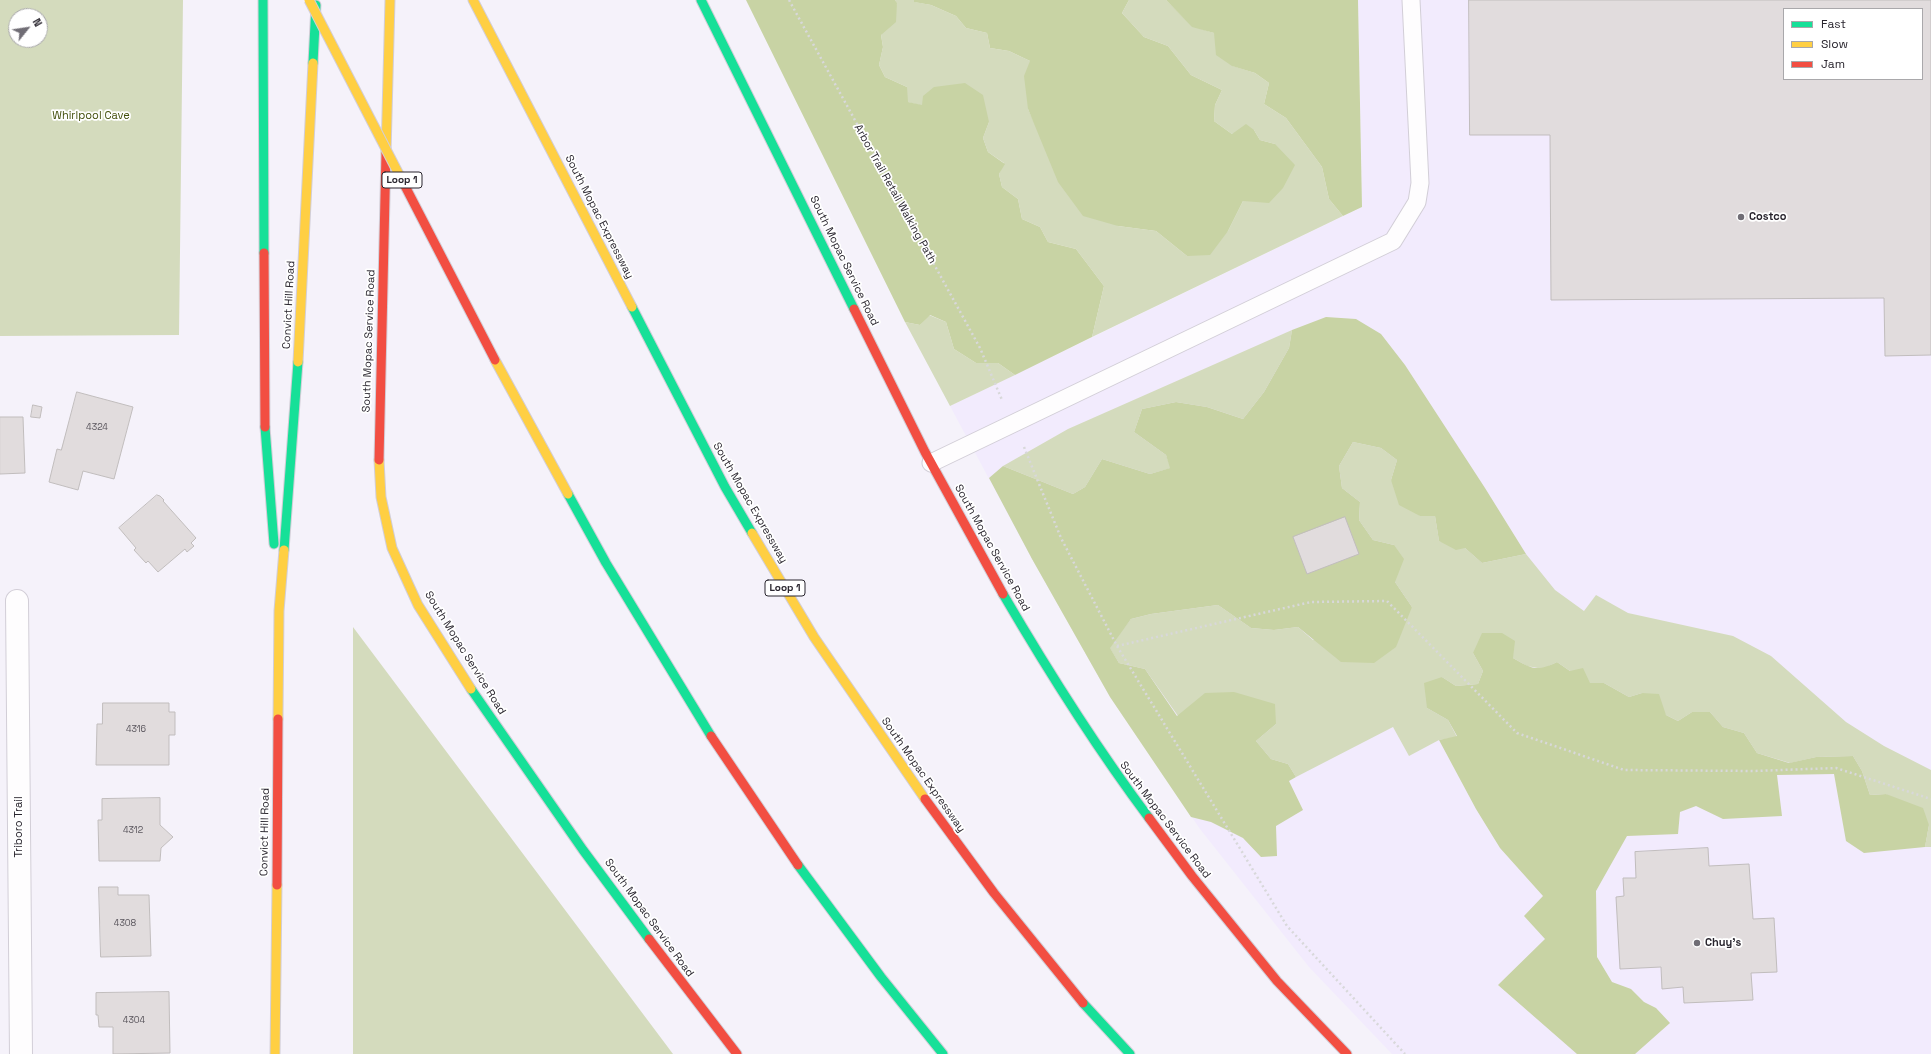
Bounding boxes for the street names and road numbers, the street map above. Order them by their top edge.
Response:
street label: Arbor Trail Retail Walking Path [851,122,939,266]
street label: South Mopac Expressway [562,153,636,281]
road number: Loop 1 [382,172,422,188]
street label: South Mopac Service Road [807,194,881,328]
street label: Convict Hill Road [280,260,298,350]
street label: South Mopac Service Road [360,269,378,413]
street label: South Mopac Expressway [710,440,790,566]
street label: South Mopac Service Road [952,482,1032,614]
road number: Loop 1 [765,580,805,596]
street label: South Mopac Service Road [422,589,508,717]
street label: South Mopac Expressway [878,715,968,835]
street label: South Mopac Service Road [1117,759,1213,881]
street label: Convict Hill Road [258,788,272,876]
street label: Triboro Trail [12,796,26,858]
street label: South Mopac Service Road [602,856,696,980]

